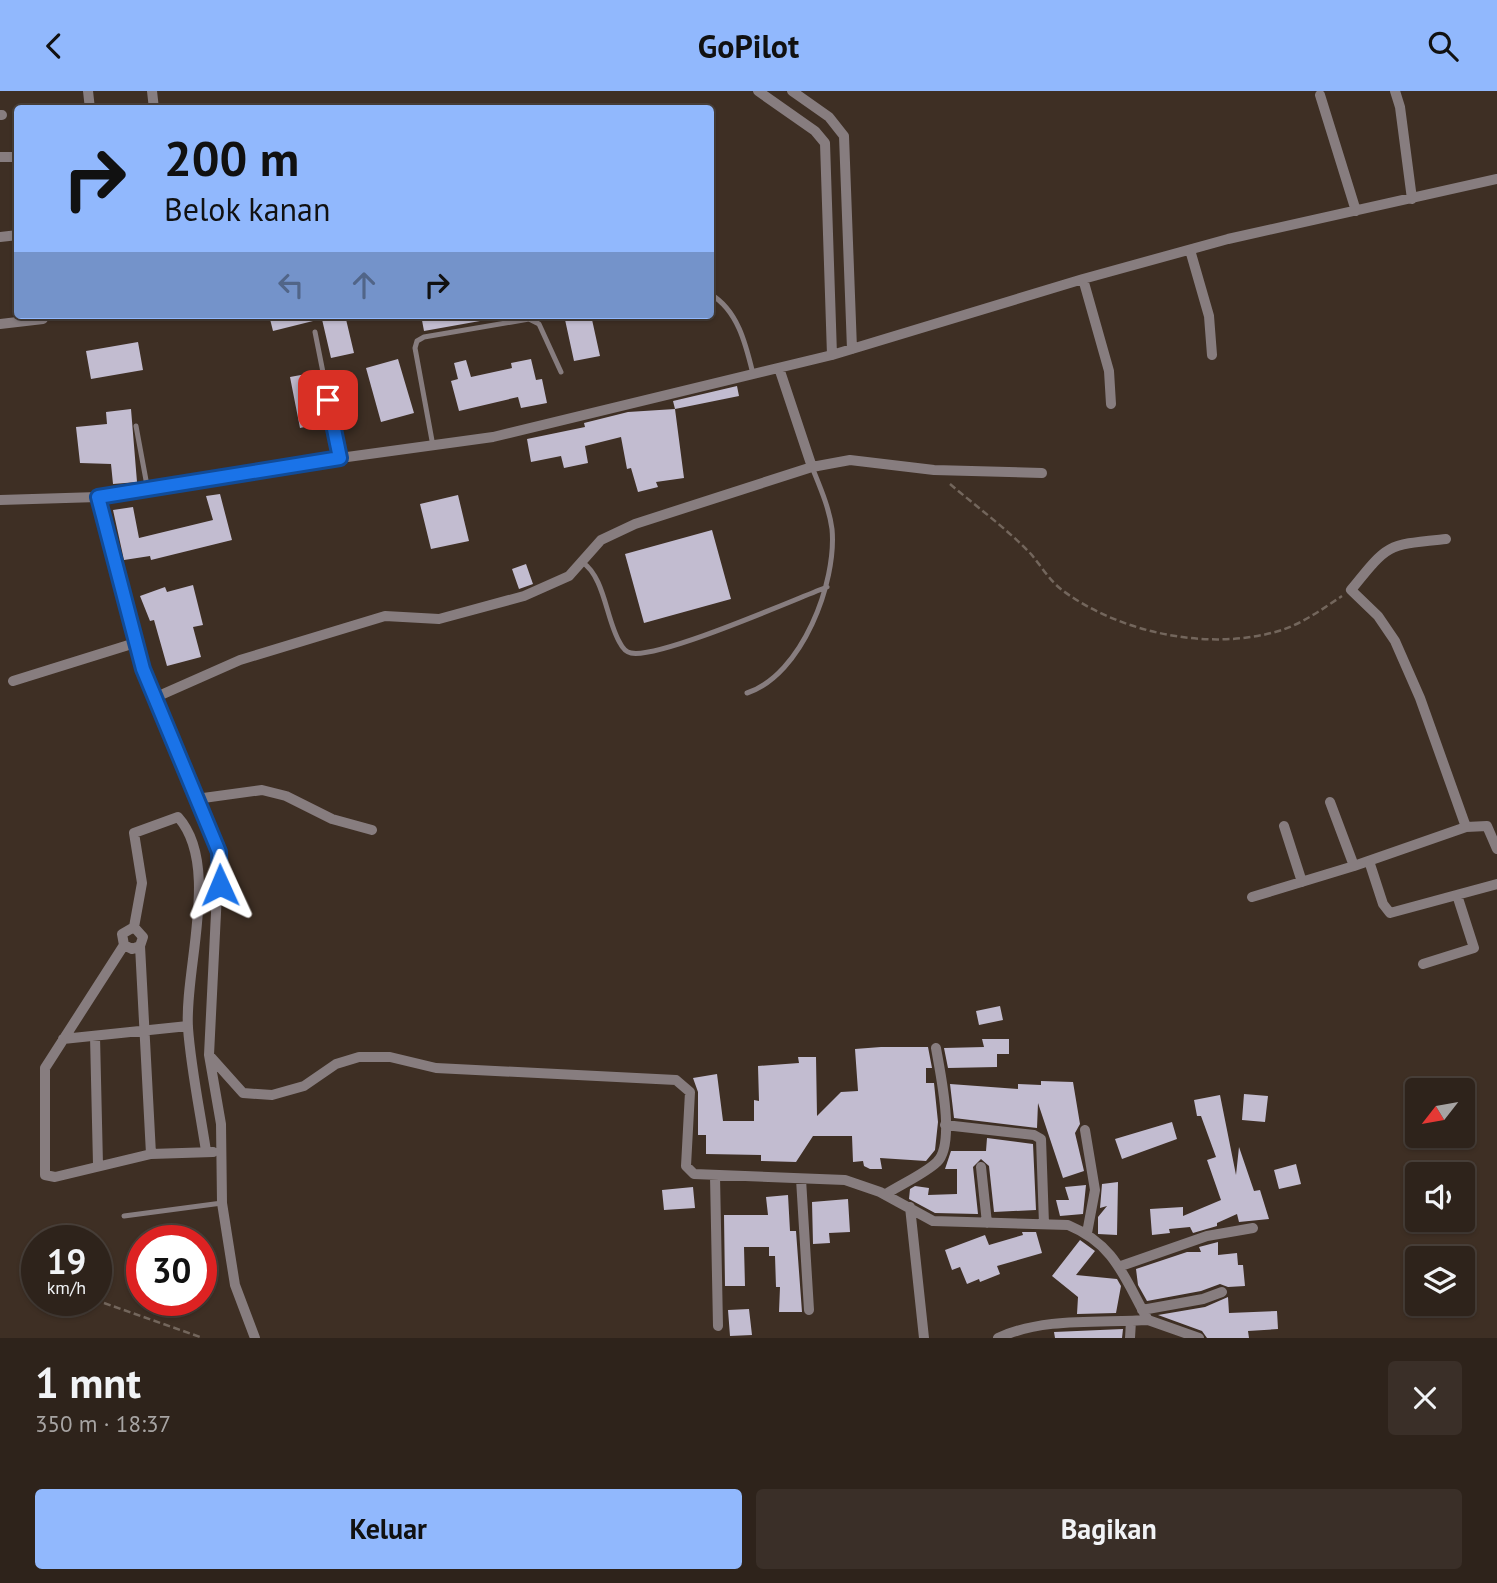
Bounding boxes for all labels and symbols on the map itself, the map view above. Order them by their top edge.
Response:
pin [298,370,358,430]
position arrow [183,848,257,922]
north arrow [1405,1078,1475,1148]
speed limit sign: 30 [126,1225,217,1316]

